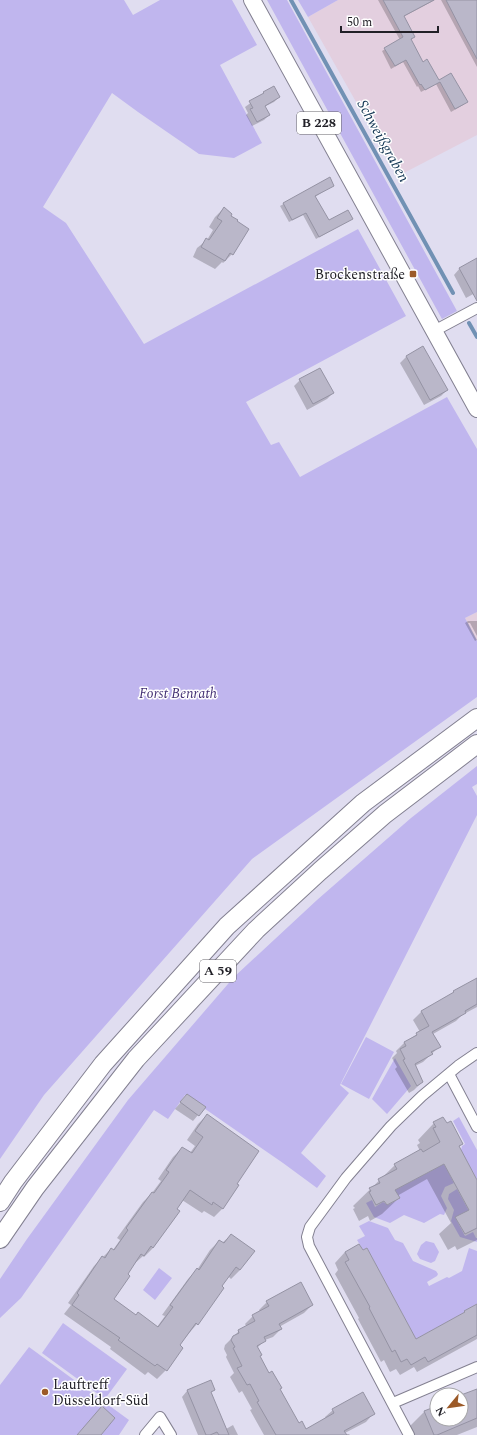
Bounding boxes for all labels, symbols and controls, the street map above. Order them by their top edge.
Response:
scale bar [341,8,438,34]
text: 50 m [347,13,372,32]
water label: Schweißgraben [351,95,415,187]
road number: B 228 [297,112,341,134]
place label: Brockenstraße [315,264,405,285]
marker: Brockenstraße [408,269,418,279]
park label: Forst Benrath [139,683,217,704]
road number: A 59 [200,960,236,982]
place label: Lauftreff Düsseldorf-Süd [53,1374,149,1411]
marker: Lauftreff Düsseldorf-Süd [40,1387,50,1397]
north arrow [429,1387,469,1427]
text: N [431,1404,450,1420]

